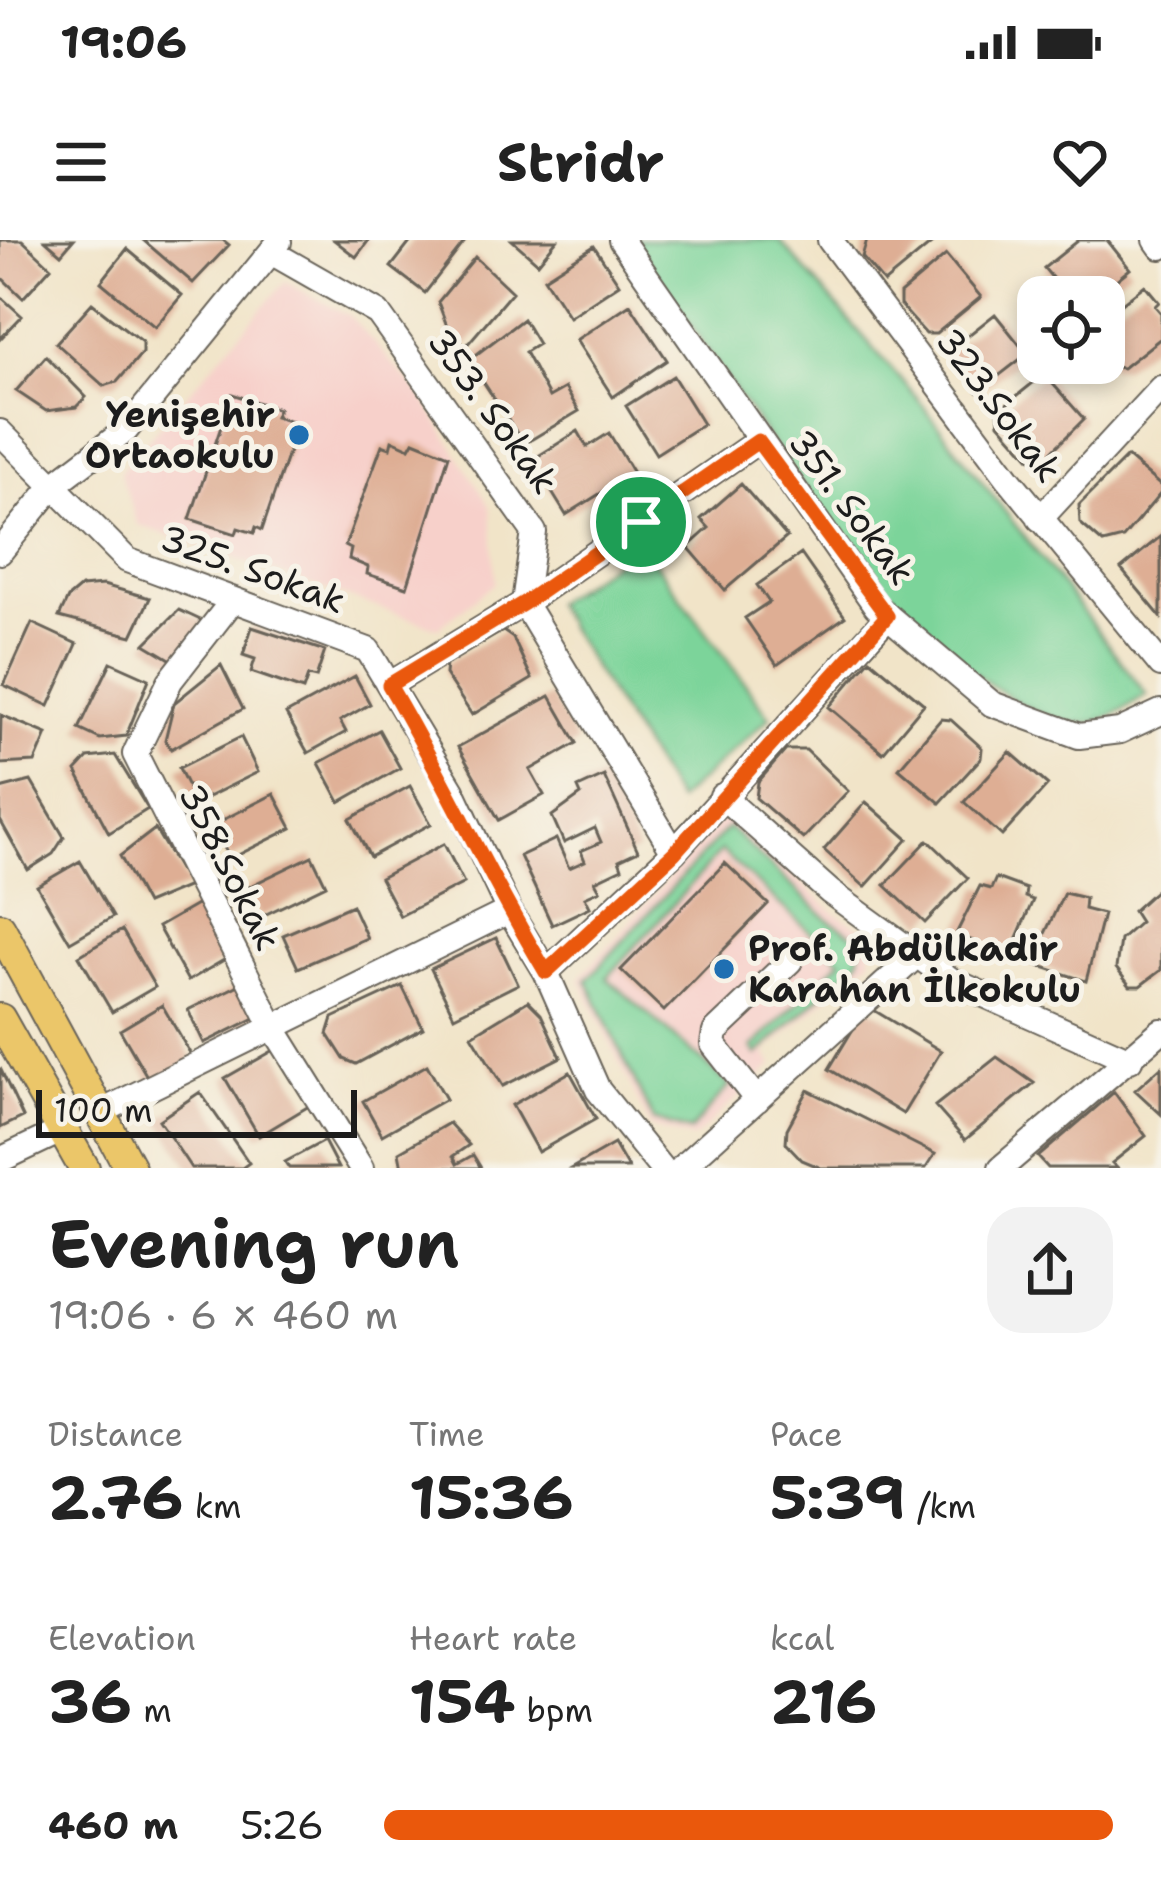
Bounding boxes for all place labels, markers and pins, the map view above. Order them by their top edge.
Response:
place label: Yenişehir Ortaokulu [85,390,275,480]
marker: Yenişehir Ortaokulu [286,422,312,448]
pin [590,471,692,573]
place label: Prof. Abdülkadir Karahan İlkokulu [748,924,1081,1014]
marker: Prof. Abdülkadir Karahan İlkokulu [711,956,737,982]

